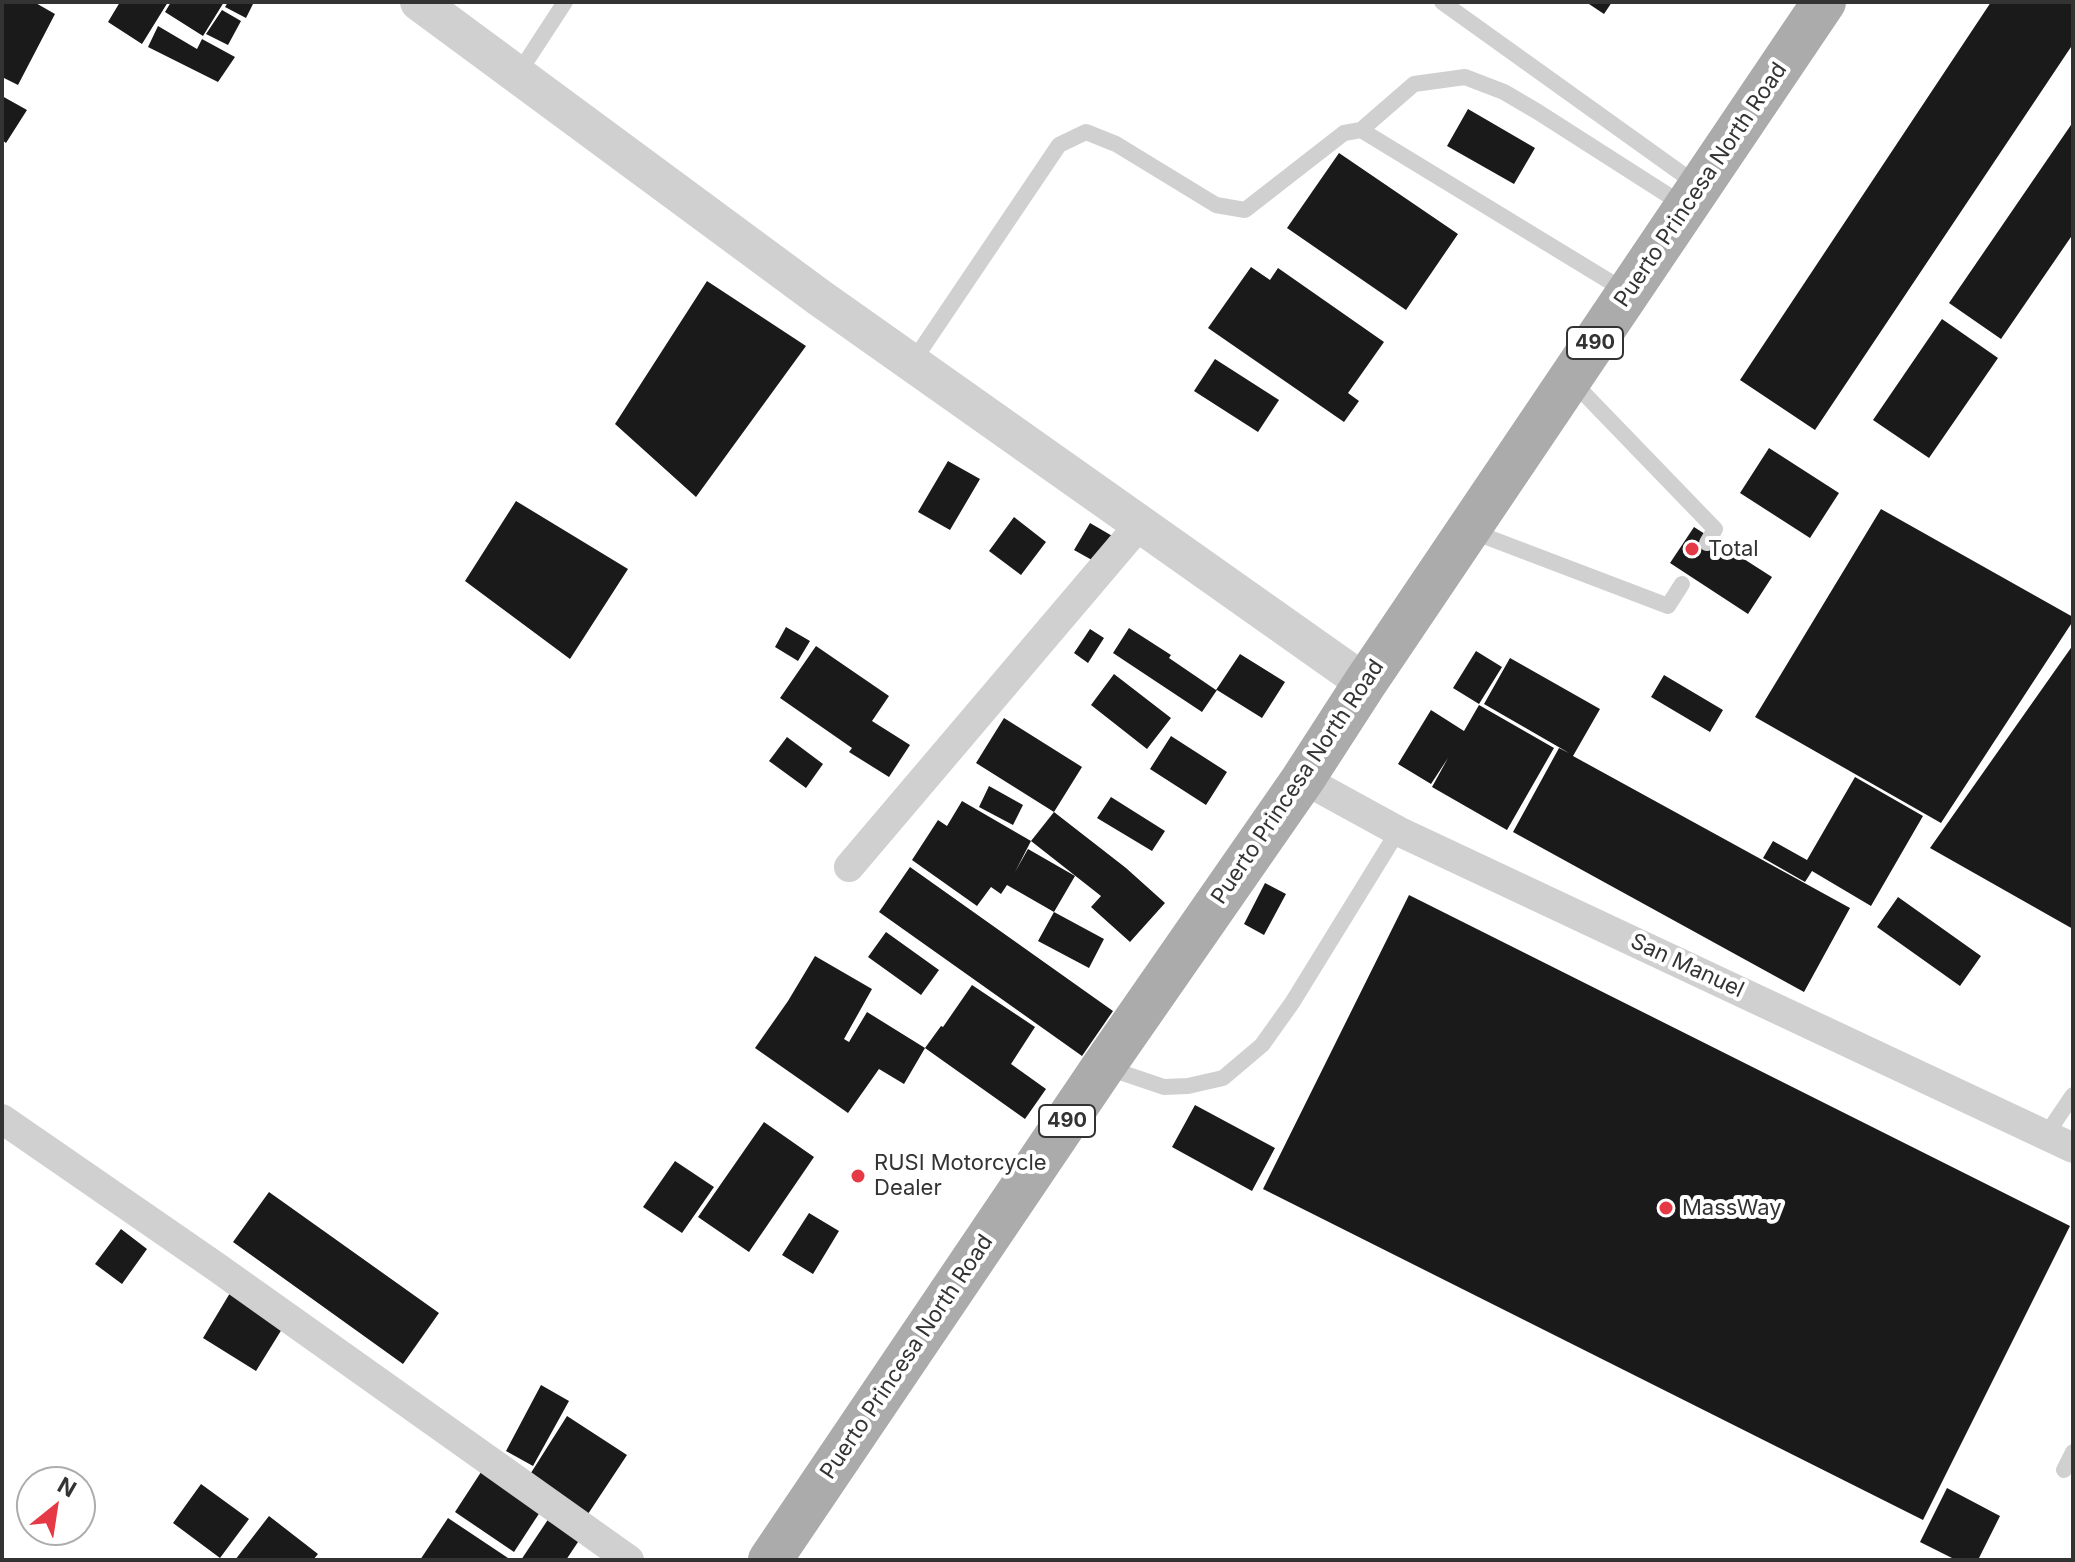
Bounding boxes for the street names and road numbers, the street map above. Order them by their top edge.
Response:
street label: Puerto Princesa North Road [1609,58,1793,312]
road number: 490 [1567,327,1623,359]
street label: Puerto Princesa North Road [1206,655,1390,909]
street label: San Manuel [1626,928,1748,1004]
road number: 490 [1039,1105,1095,1137]
street label: Puerto Princesa North Road [815,1230,999,1484]

